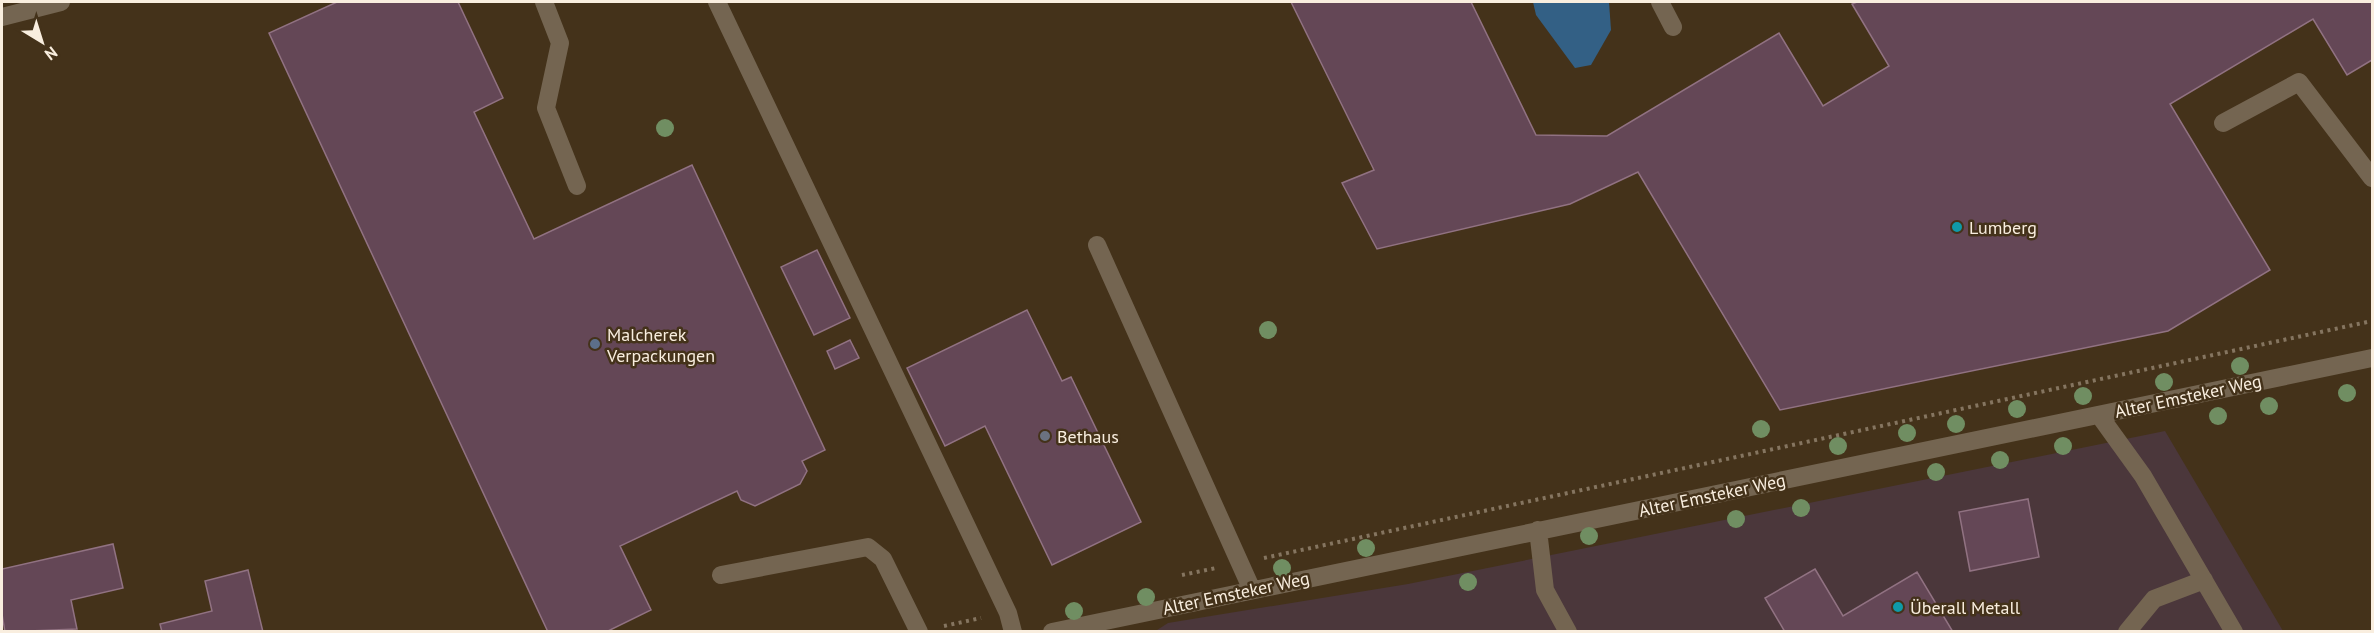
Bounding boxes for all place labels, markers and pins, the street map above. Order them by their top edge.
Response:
place label: Lumberg [1969,216,2037,239]
marker: Lumberg [1950,220,1964,234]
place label: Malcherek Verpackungen [606,323,715,367]
marker: Malcherek Verpackungen [588,337,602,351]
place label: Bethaus [1057,425,1119,448]
marker: Bethaus [1038,429,1052,443]
place label: Überall Metall [1910,596,2021,619]
marker: Überall Metall [1891,600,1905,614]

